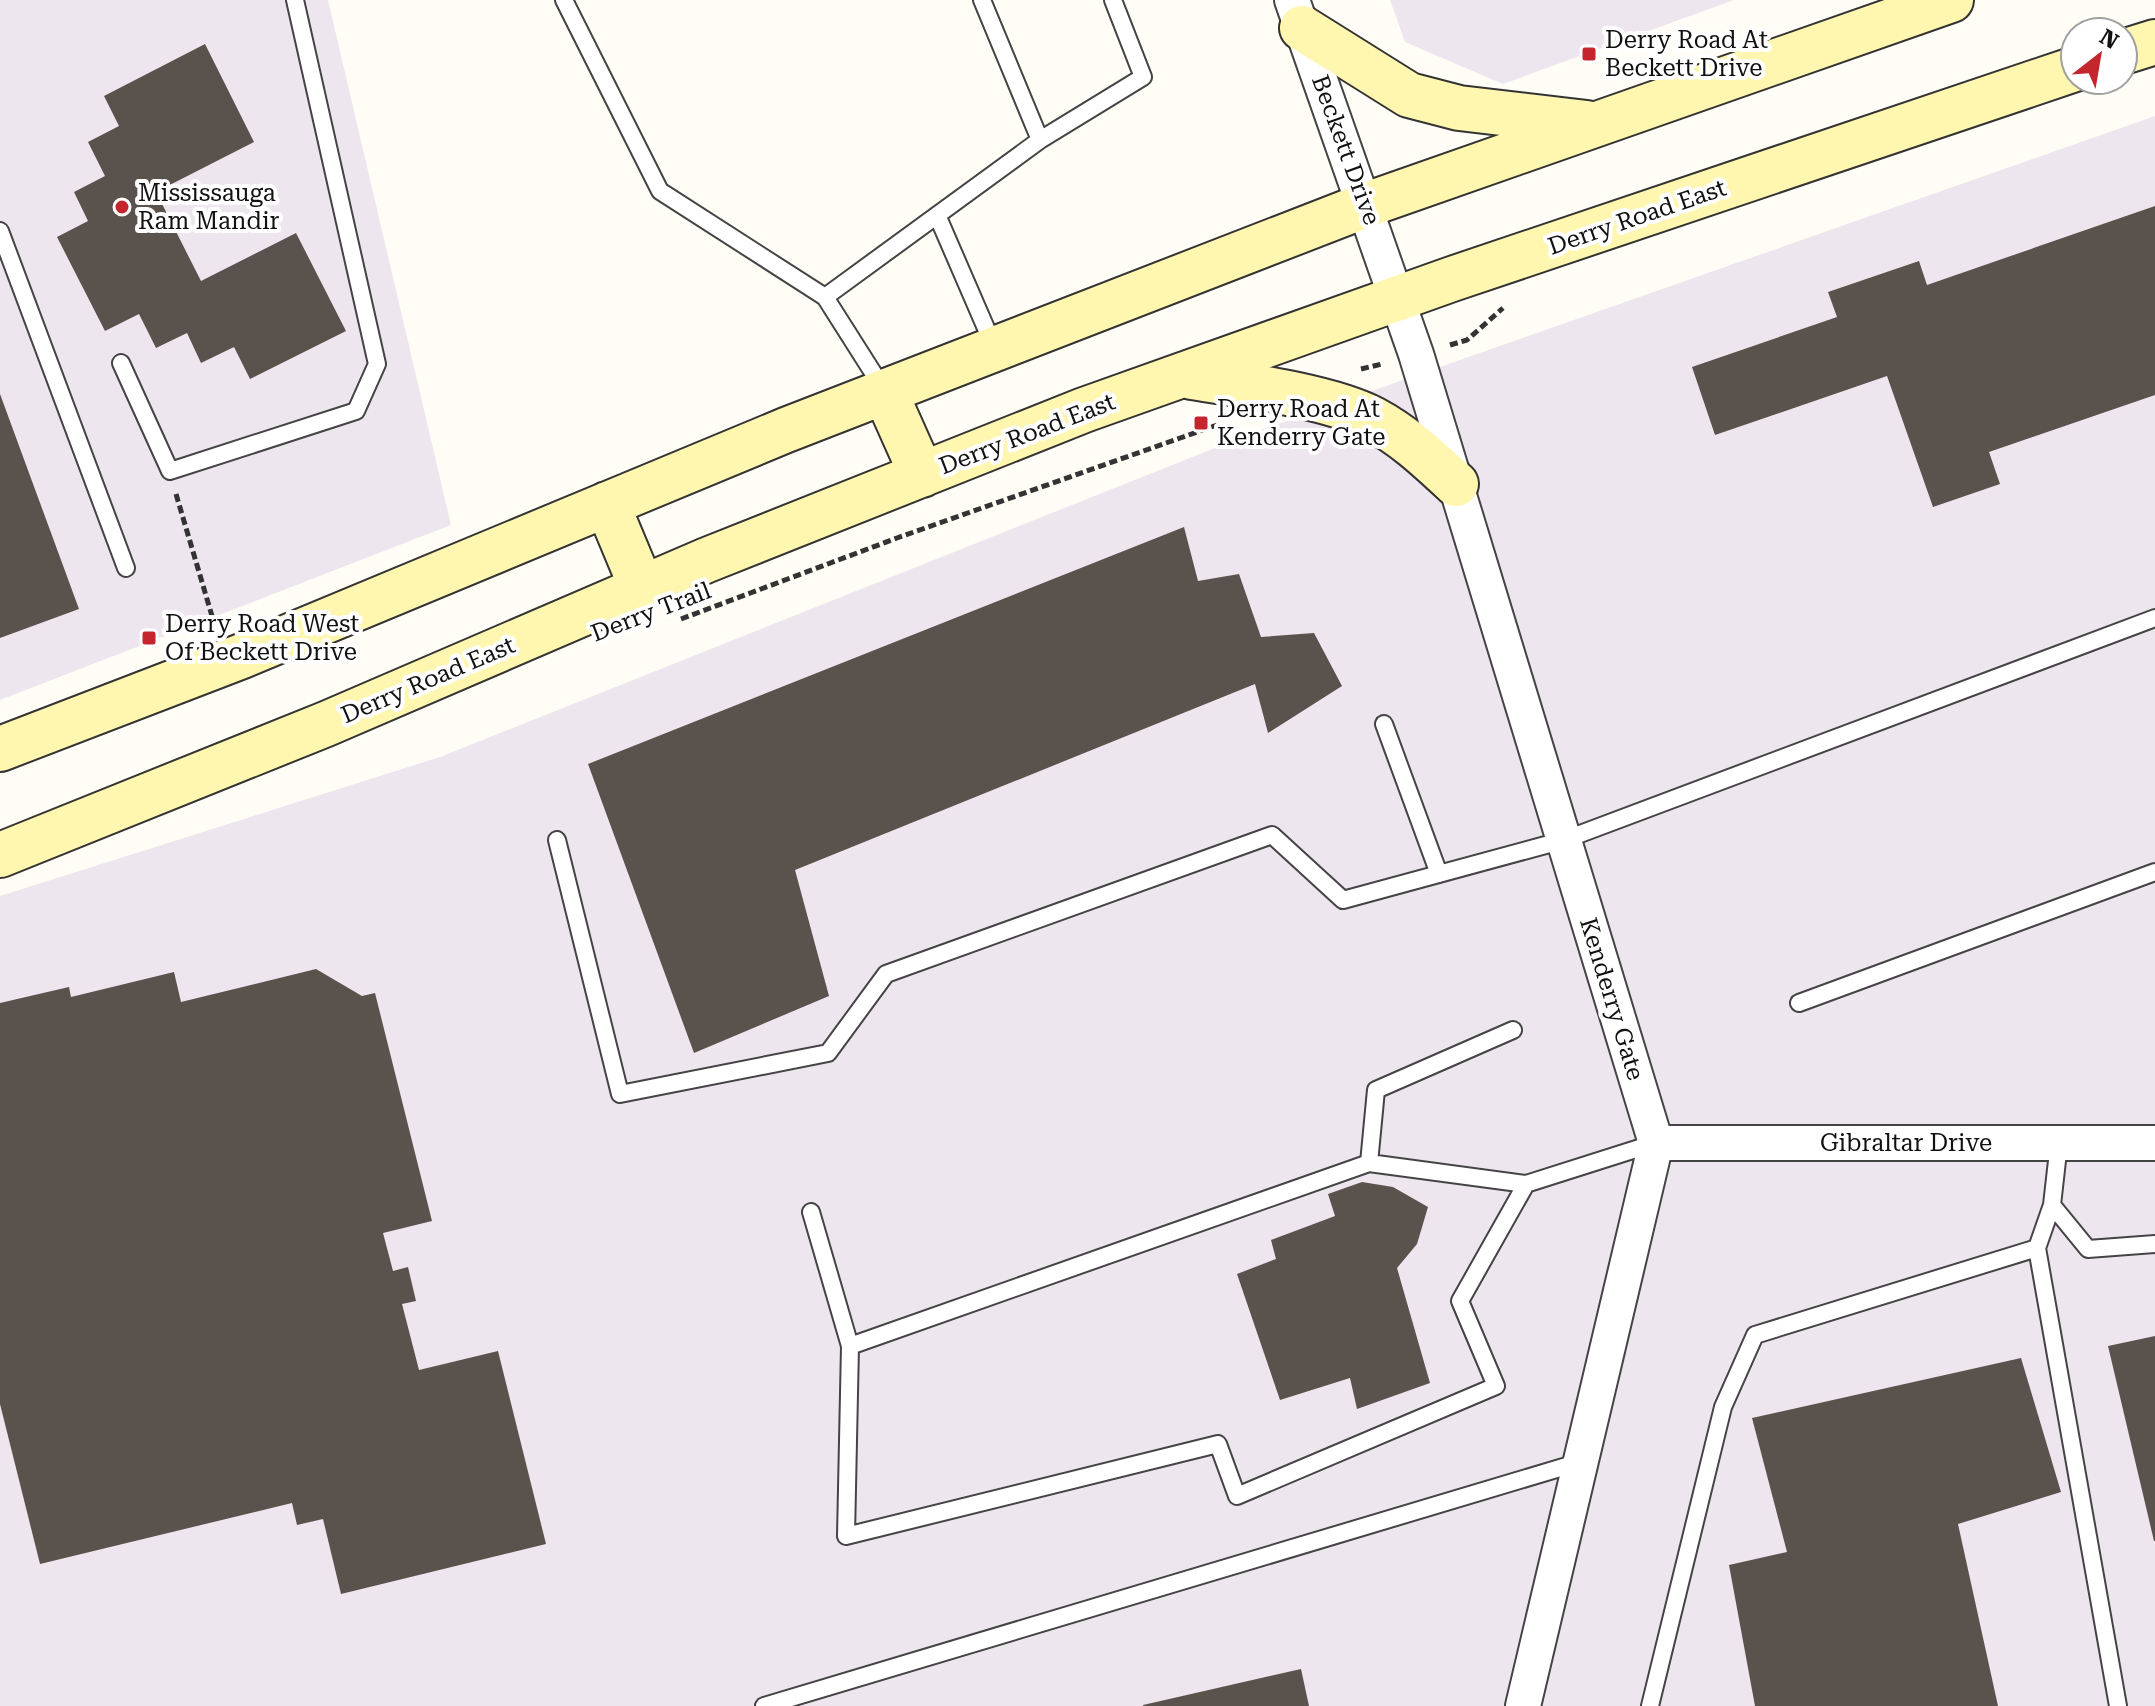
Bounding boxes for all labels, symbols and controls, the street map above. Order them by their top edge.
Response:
north arrow [2059,16,2139,96]
text: N [2095,24,2123,54]
place label: Derry Road At Beckett Drive [1605,26,1768,82]
marker: Derry Road At Beckett Drive [1580,45,1598,63]
street label: Beckett Drive [1306,71,1386,229]
street label: Derry Road East [1544,173,1730,261]
place label: Mississauga Ram Mandir [138,179,280,235]
marker: Mississauga Ram Mandir [113,198,131,216]
street label: Derry Road East [935,388,1119,480]
place label: Derry Road At Kenderry Gate [1217,395,1385,451]
marker: Derry Road At Kenderry Gate [1192,414,1210,432]
street label: Derry Trail [587,576,715,648]
place label: Derry Road West Of Beckett Drive [165,610,359,666]
marker: Derry Road West Of Beckett Drive [140,629,158,647]
street label: Derry Road East [337,631,519,729]
street label: Kenderry Gate [1574,914,1650,1084]
street label: Gibraltar Drive [1820,1129,1992,1157]

